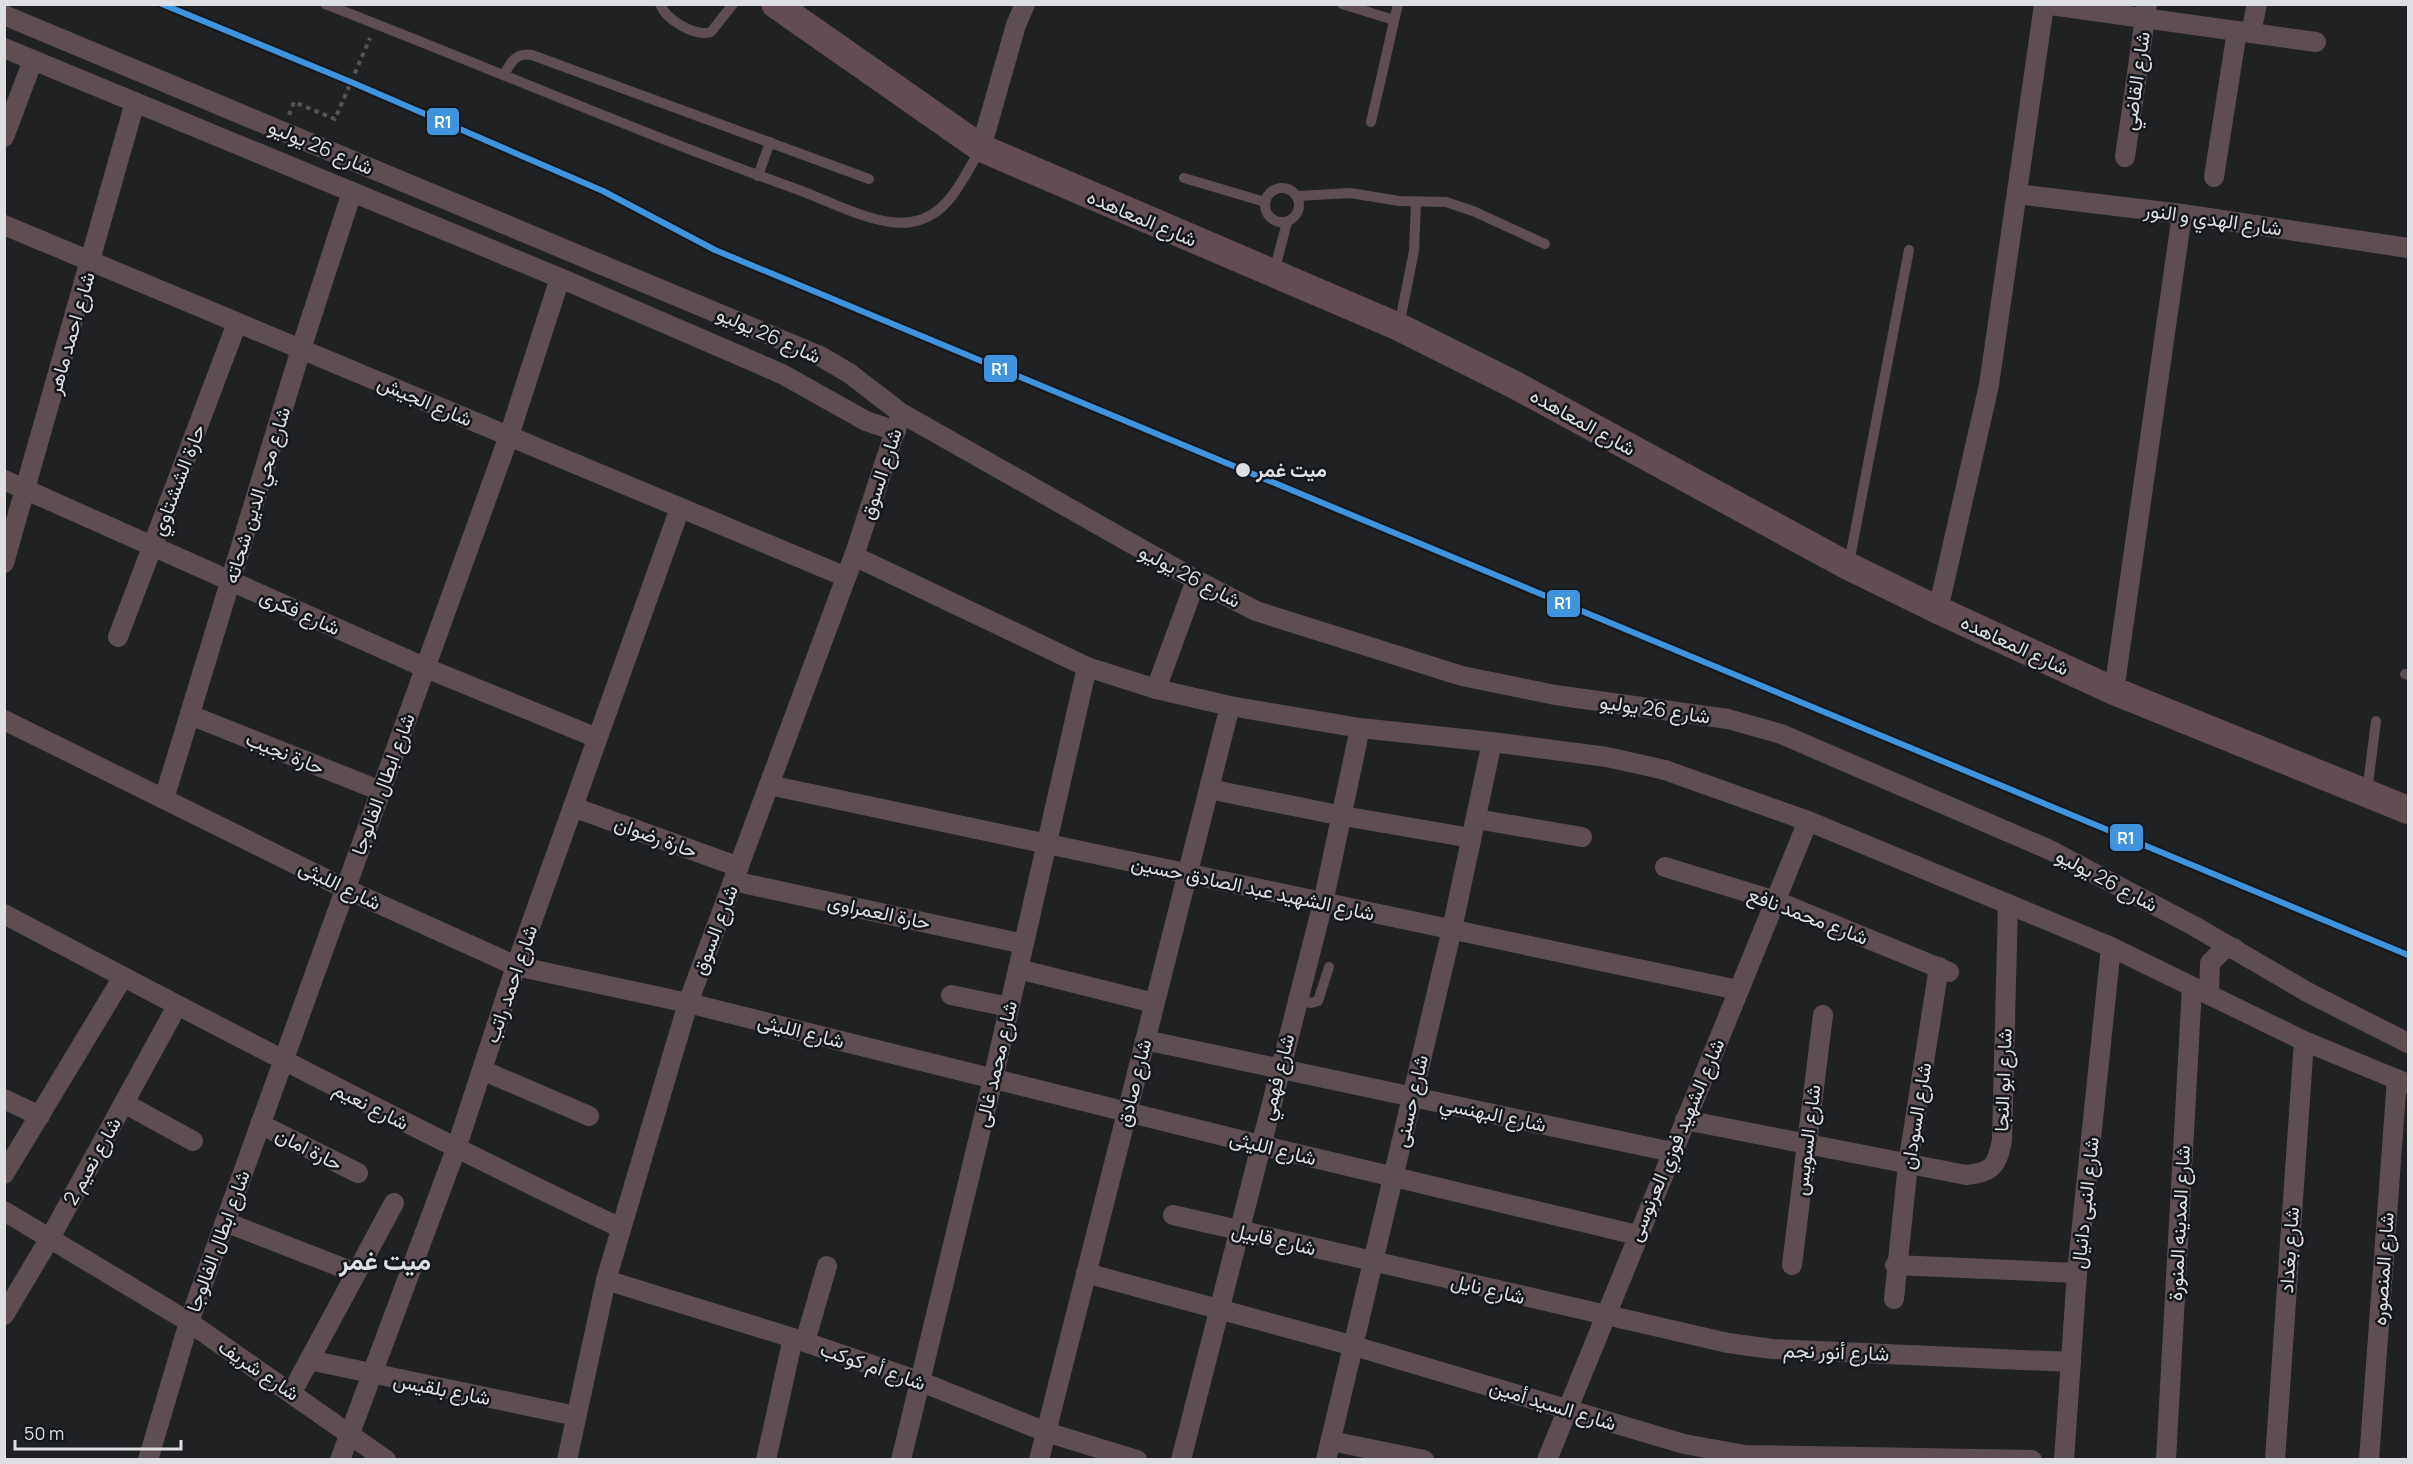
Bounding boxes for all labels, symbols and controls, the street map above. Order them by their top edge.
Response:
street label: شارع القاضي [2115,30,2160,133]
line badge: R1 [426,107,460,136]
text: R1 [434,111,452,133]
street label: شارع 26 يوليو [264,112,378,182]
street label: شارع المعاهده [1083,182,1201,254]
street label: شارع الهدي و النور [2141,195,2284,246]
street label: شارع احمد ماهر [40,269,102,398]
street label: شارع 26 يوليو [712,300,826,370]
line badge: R1 [983,354,1018,383]
text: R1 [991,358,1009,380]
street label: شارع الجيش [373,369,477,433]
street label: شارع المعاهده [1525,381,1641,463]
street label: شارع محي الدين شحاته [217,403,300,588]
street label: حارة الششتاوي [144,420,215,541]
street label: شارع السوق [853,425,909,523]
place label: ميت غمر [1255,456,1327,483]
marker: ميت غمر [1234,461,1252,479]
street label: شارع 26 يوليو [1134,538,1246,614]
street label: شارع فكرى [255,582,345,642]
line badge: R1 [1546,589,1581,618]
text: R1 [1554,592,1572,614]
street label: شارع المعاهده [1956,608,2074,682]
street label: شارع 26 يوليو [1598,687,1712,731]
street label: شارع ابطال الفالوجا [344,709,422,859]
street label: حارة نجيب [242,725,328,780]
street label: حارة رضوان [611,809,701,864]
line badge: R1 [2109,823,2144,852]
text: R1 [2117,827,2135,849]
street label: شارع 26 يوليو [2051,842,2163,918]
street label: شارع الشهيد عبد الصادق حسين [1129,848,1377,928]
street label: شارع الليثى [294,853,386,917]
street label: شارع محمد نافع [1744,880,1872,952]
street label: شارع السوق [685,881,745,979]
street label: حارة العمراوى [825,887,933,936]
street label: شارع احمد راتب [478,921,544,1047]
street label: شارع محمد غالى [968,998,1024,1130]
street label: شارع الليثى [755,1007,847,1055]
street label: شارع ابو النجا [1987,1028,2019,1132]
street label: شارع فهمي [1253,1031,1304,1124]
street label: شارع الشهيد فوزي العرنوسى [1621,1034,1734,1247]
street label: شارع صادق [1110,1036,1158,1130]
street label: شارع حسنى [1387,1052,1435,1150]
street label: شارع السودان [1894,1060,1938,1172]
street label: شارع نعيم [328,1075,414,1137]
street label: شارع السويس [1786,1083,1828,1197]
street label: شارع البهنسي [1437,1089,1549,1142]
street label: شارع نعيم 2 [56,1112,128,1210]
street label: حارة امان [271,1120,347,1177]
street label: شارع الليثى [1227,1124,1319,1172]
street label: شارع النبى دانيال [2064,1136,2106,1270]
street label: شارع المدينه المنورة [2161,1144,2197,1302]
street label: شارع ابطال الفالوجا [179,1166,257,1316]
street label: شارع بغداد [2272,1206,2306,1294]
street label: شارع المنصوره [2365,1211,2401,1327]
street label: شارع قابيل [1229,1216,1319,1262]
district label: ميت غمر [338,1242,431,1278]
street label: شارع نايل [1448,1267,1528,1311]
street label: شارع شريف [213,1333,305,1407]
street label: شارع أم كوكب [816,1335,930,1397]
street label: شارع أنور نجم [1782,1336,1890,1368]
street label: شارع بلقيس [391,1366,493,1412]
street label: شارع السيد أمين [1486,1372,1620,1438]
scale bar [15,1413,182,1451]
text: 50 m [24,1421,64,1445]

